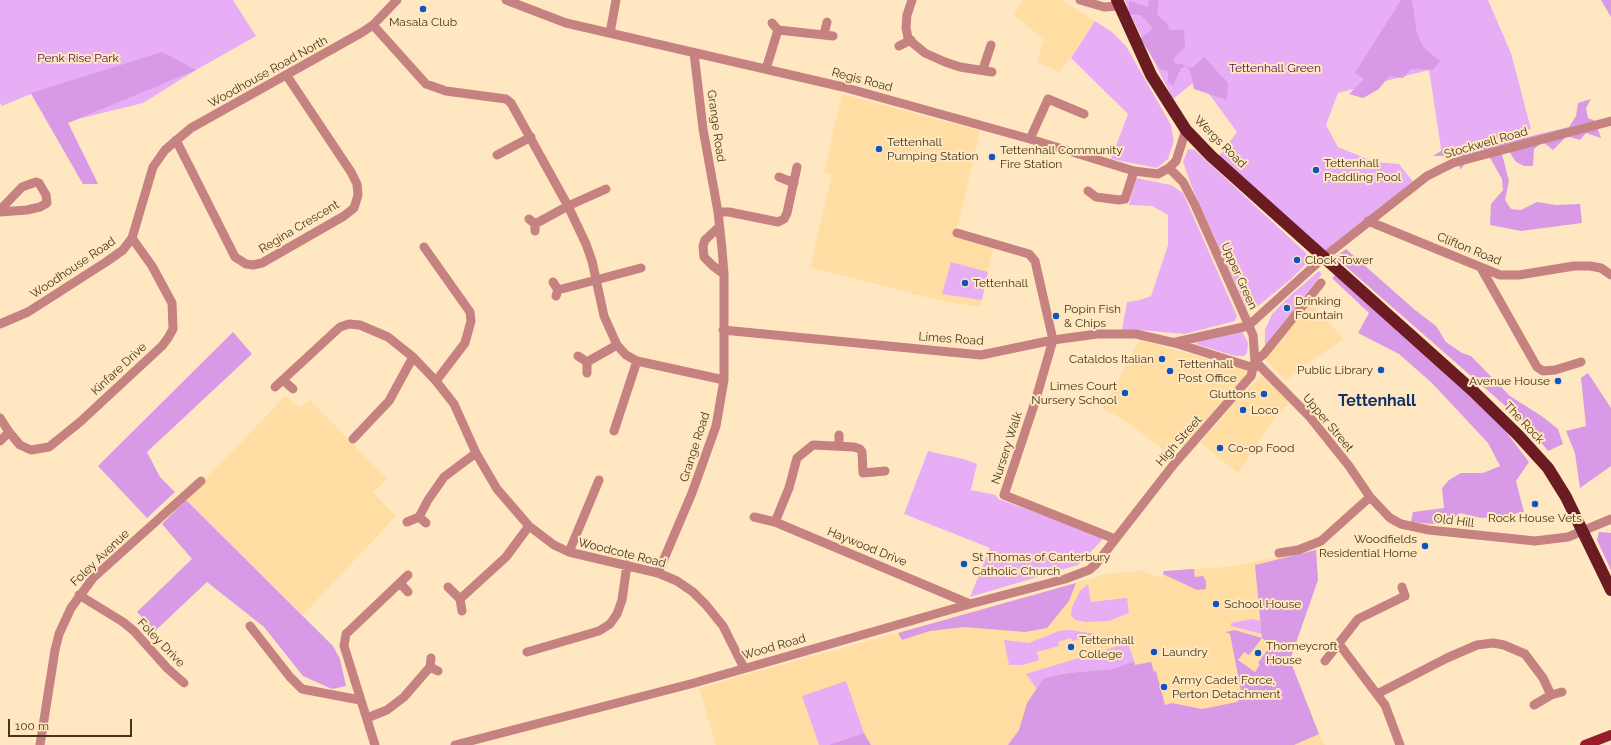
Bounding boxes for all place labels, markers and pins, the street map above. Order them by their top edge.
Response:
marker: Masala Club [418,4,428,14]
place label: Masala Club [389,15,457,29]
place label: Tettenhall Pumping Station [887,135,979,163]
place label: Tettenhall Community Fire Station [1000,143,1123,171]
marker: Tettenhall Pumping Station [874,144,884,154]
marker: Tettenhall Community Fire Station [987,152,997,162]
place label: Tettenhall Paddling Pool [1324,156,1401,184]
marker: Tettenhall Paddling Pool [1311,165,1321,175]
place label: Clock Tower [1305,253,1373,267]
marker: Clock Tower [1292,255,1302,265]
place label: Tettenhall [973,276,1028,290]
marker: Tettenhall [960,278,970,288]
place label: Drinking Fountain [1295,294,1343,322]
place label: Popin Fish & Chips [1064,302,1121,330]
marker: Drinking Fountain [1282,303,1292,313]
marker: Popin Fish & Chips [1051,311,1061,321]
place label: Cataldos Italian [1069,352,1154,366]
marker: Cataldos Italian [1157,354,1167,364]
place label: Tettenhall Post Office [1178,357,1237,385]
place label: Public Library [1297,363,1373,377]
marker: Public Library [1376,365,1386,375]
marker: Tettenhall Post Office [1165,366,1175,376]
place label: Avenue House [1469,374,1550,388]
marker: Avenue House [1553,376,1563,386]
place label: Limes Court Nursery School [1031,379,1117,407]
place label: Gluttons [1209,387,1256,401]
marker: Limes Court Nursery School [1120,388,1130,398]
marker: Gluttons [1259,389,1269,399]
place label: Loco [1251,403,1279,417]
marker: Loco [1238,405,1248,415]
place label: Co-op Food [1228,441,1294,455]
marker: Co-op Food [1215,443,1225,453]
marker: Rock House Vets [1530,499,1540,509]
place label: Rock House Vets [1488,511,1582,525]
place label: Woodfields Residential Home [1319,532,1417,560]
marker: Woodfields Residential Home [1420,541,1430,551]
place label: St Thomas of Canterbury Catholic Church [972,550,1110,578]
marker: St Thomas of Canterbury Catholic Church [959,559,969,569]
place label: School House [1224,597,1301,611]
marker: School House [1211,599,1221,609]
place label: Tettenhall College [1079,633,1134,661]
place label: Thorneycroft House [1266,639,1337,667]
marker: Tettenhall College [1066,642,1076,652]
place label: Laundry [1162,645,1208,659]
marker: Laundry [1149,647,1159,657]
marker: Thorneycroft House [1253,648,1263,658]
place label: Army Cadet Force, Perton Detachment [1172,673,1280,701]
marker: Army Cadet Force, Perton Detachment [1159,682,1169,692]

